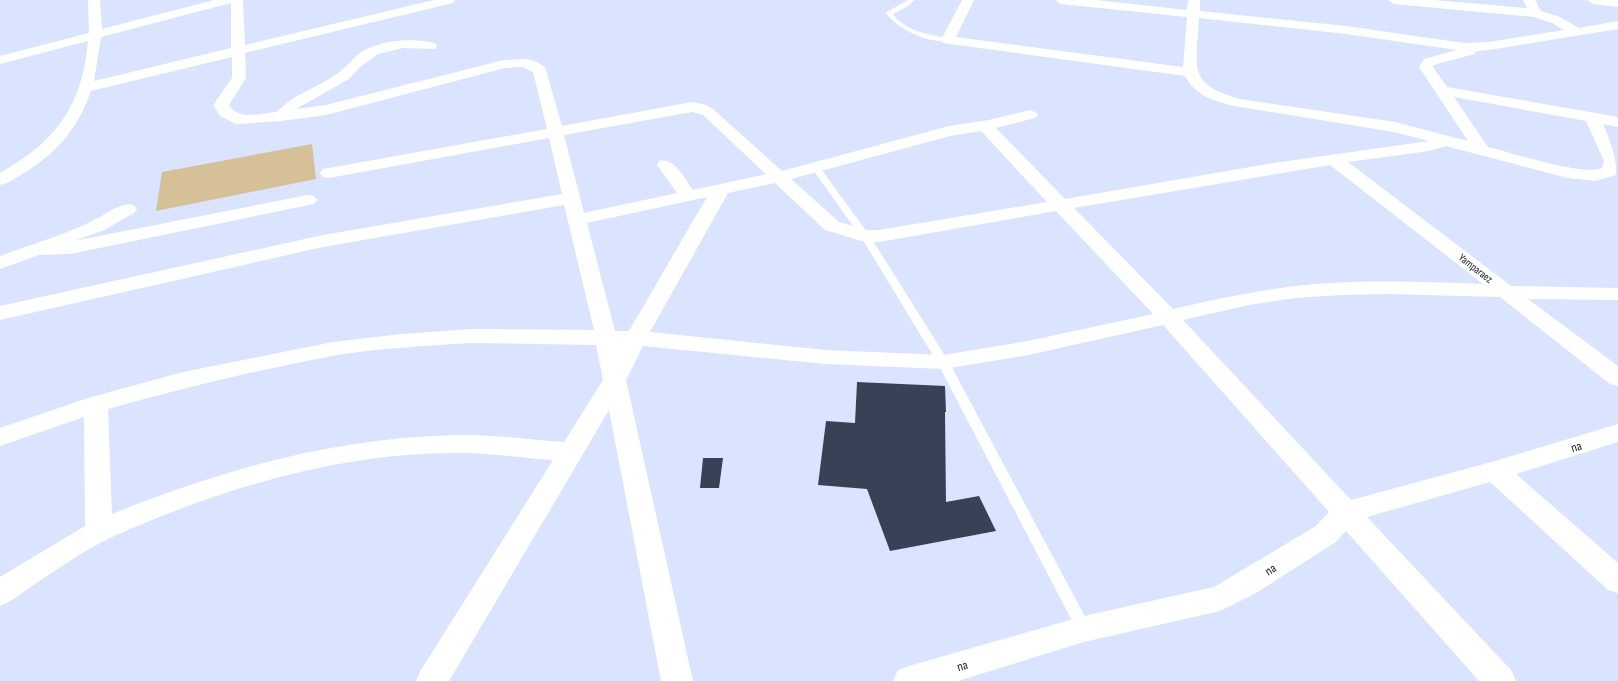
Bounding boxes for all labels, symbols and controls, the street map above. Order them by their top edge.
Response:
street label: Yamparaez [1456,251,1495,286]
street label: na [1569,438,1584,456]
street label: na [1262,560,1279,579]
street label: na [955,657,970,675]

